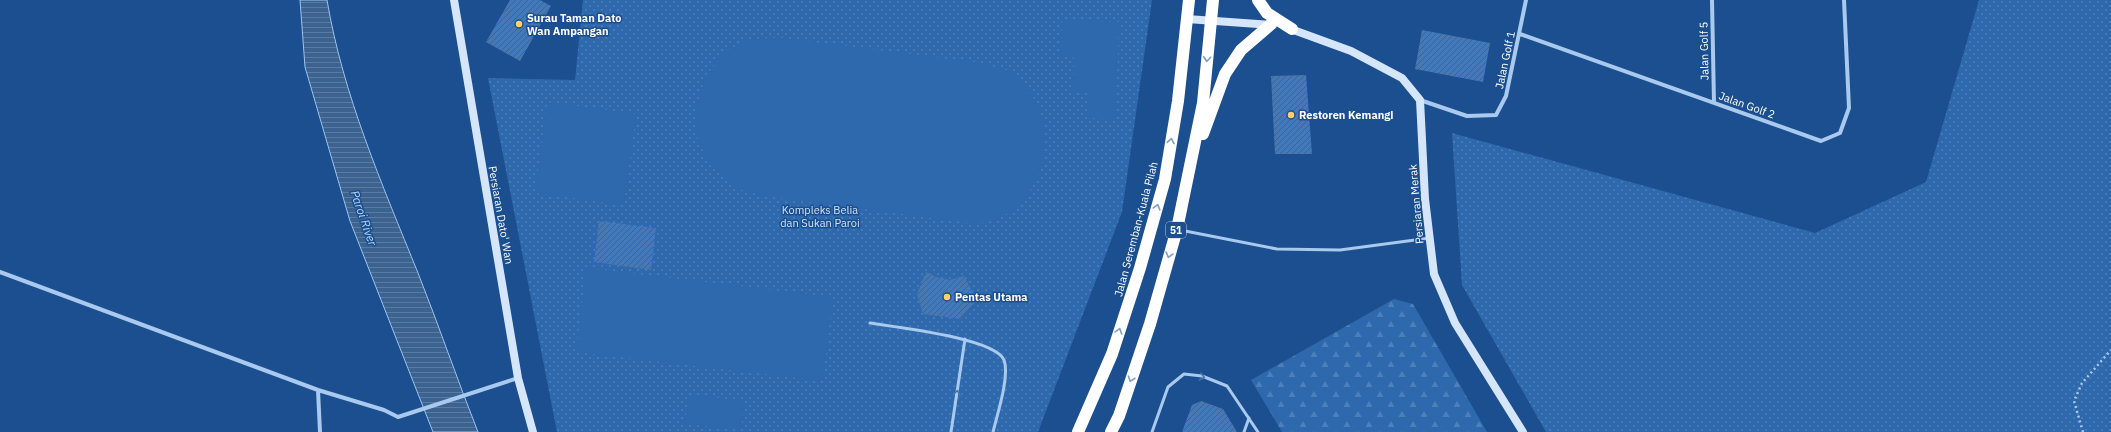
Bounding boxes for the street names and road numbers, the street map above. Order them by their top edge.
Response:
street label: Jalan Golf 5 [1696,21,1712,81]
street label: Jalan Golf 1 [1492,29,1518,90]
street label: Jalan Golf 2 [1717,88,1777,122]
street label: Jalan Seremban-Kuala Pilah [1111,160,1161,298]
street label: Persiaran Merak [1406,163,1426,244]
street label: Persiaran Dato' Wan [485,165,517,265]
road number: 51 [1166,222,1186,238]

